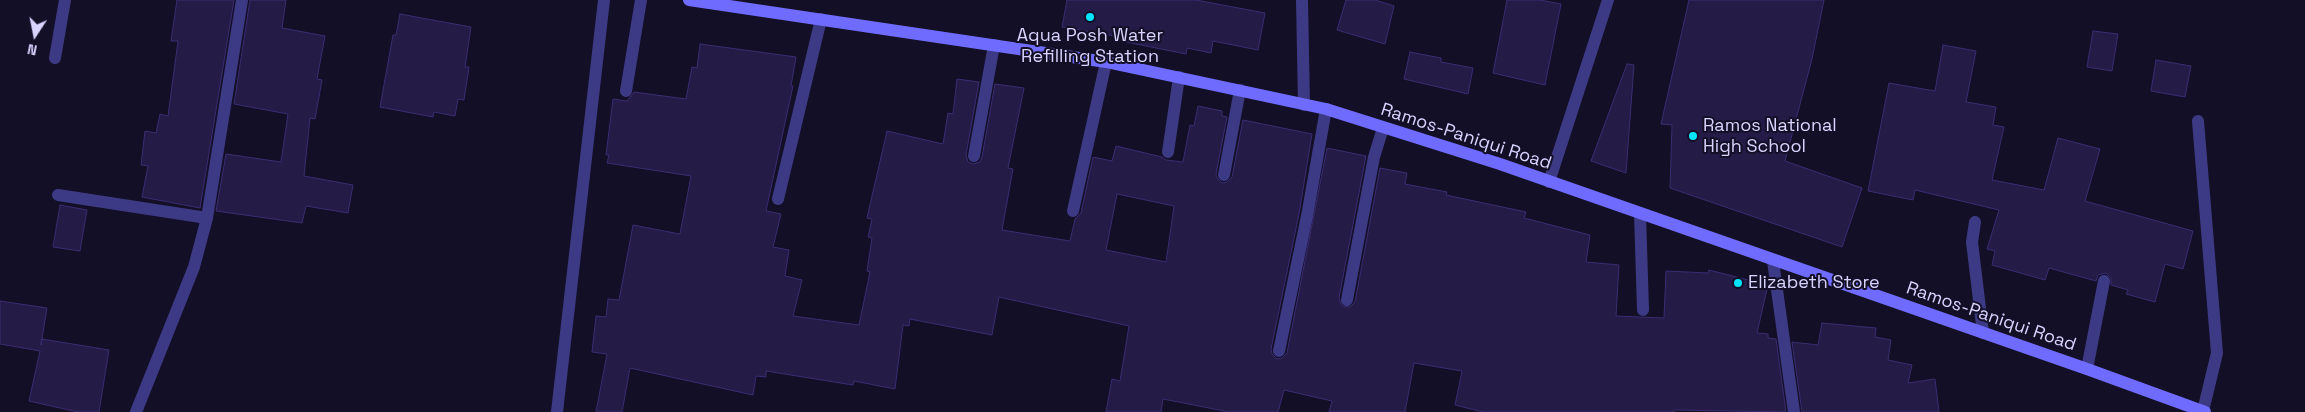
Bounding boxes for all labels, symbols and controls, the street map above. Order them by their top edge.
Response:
north arrow [10,10,60,60]
marker: Aqua Posh Water Refilling Station [1084,11,1096,23]
place label: Aqua Posh Water Refilling Station [1017,25,1163,68]
text: N [26,40,38,59]
street label: Ramos-Paniqui Road [1378,99,1554,175]
place label: Ramos National High School [1703,115,1837,158]
marker: Ramos National High School [1687,130,1699,142]
place label: Elizabeth Store [1748,272,1880,294]
marker: Elizabeth Store [1732,277,1744,289]
street label: Ramos-Paniqui Road [1903,278,2079,356]

